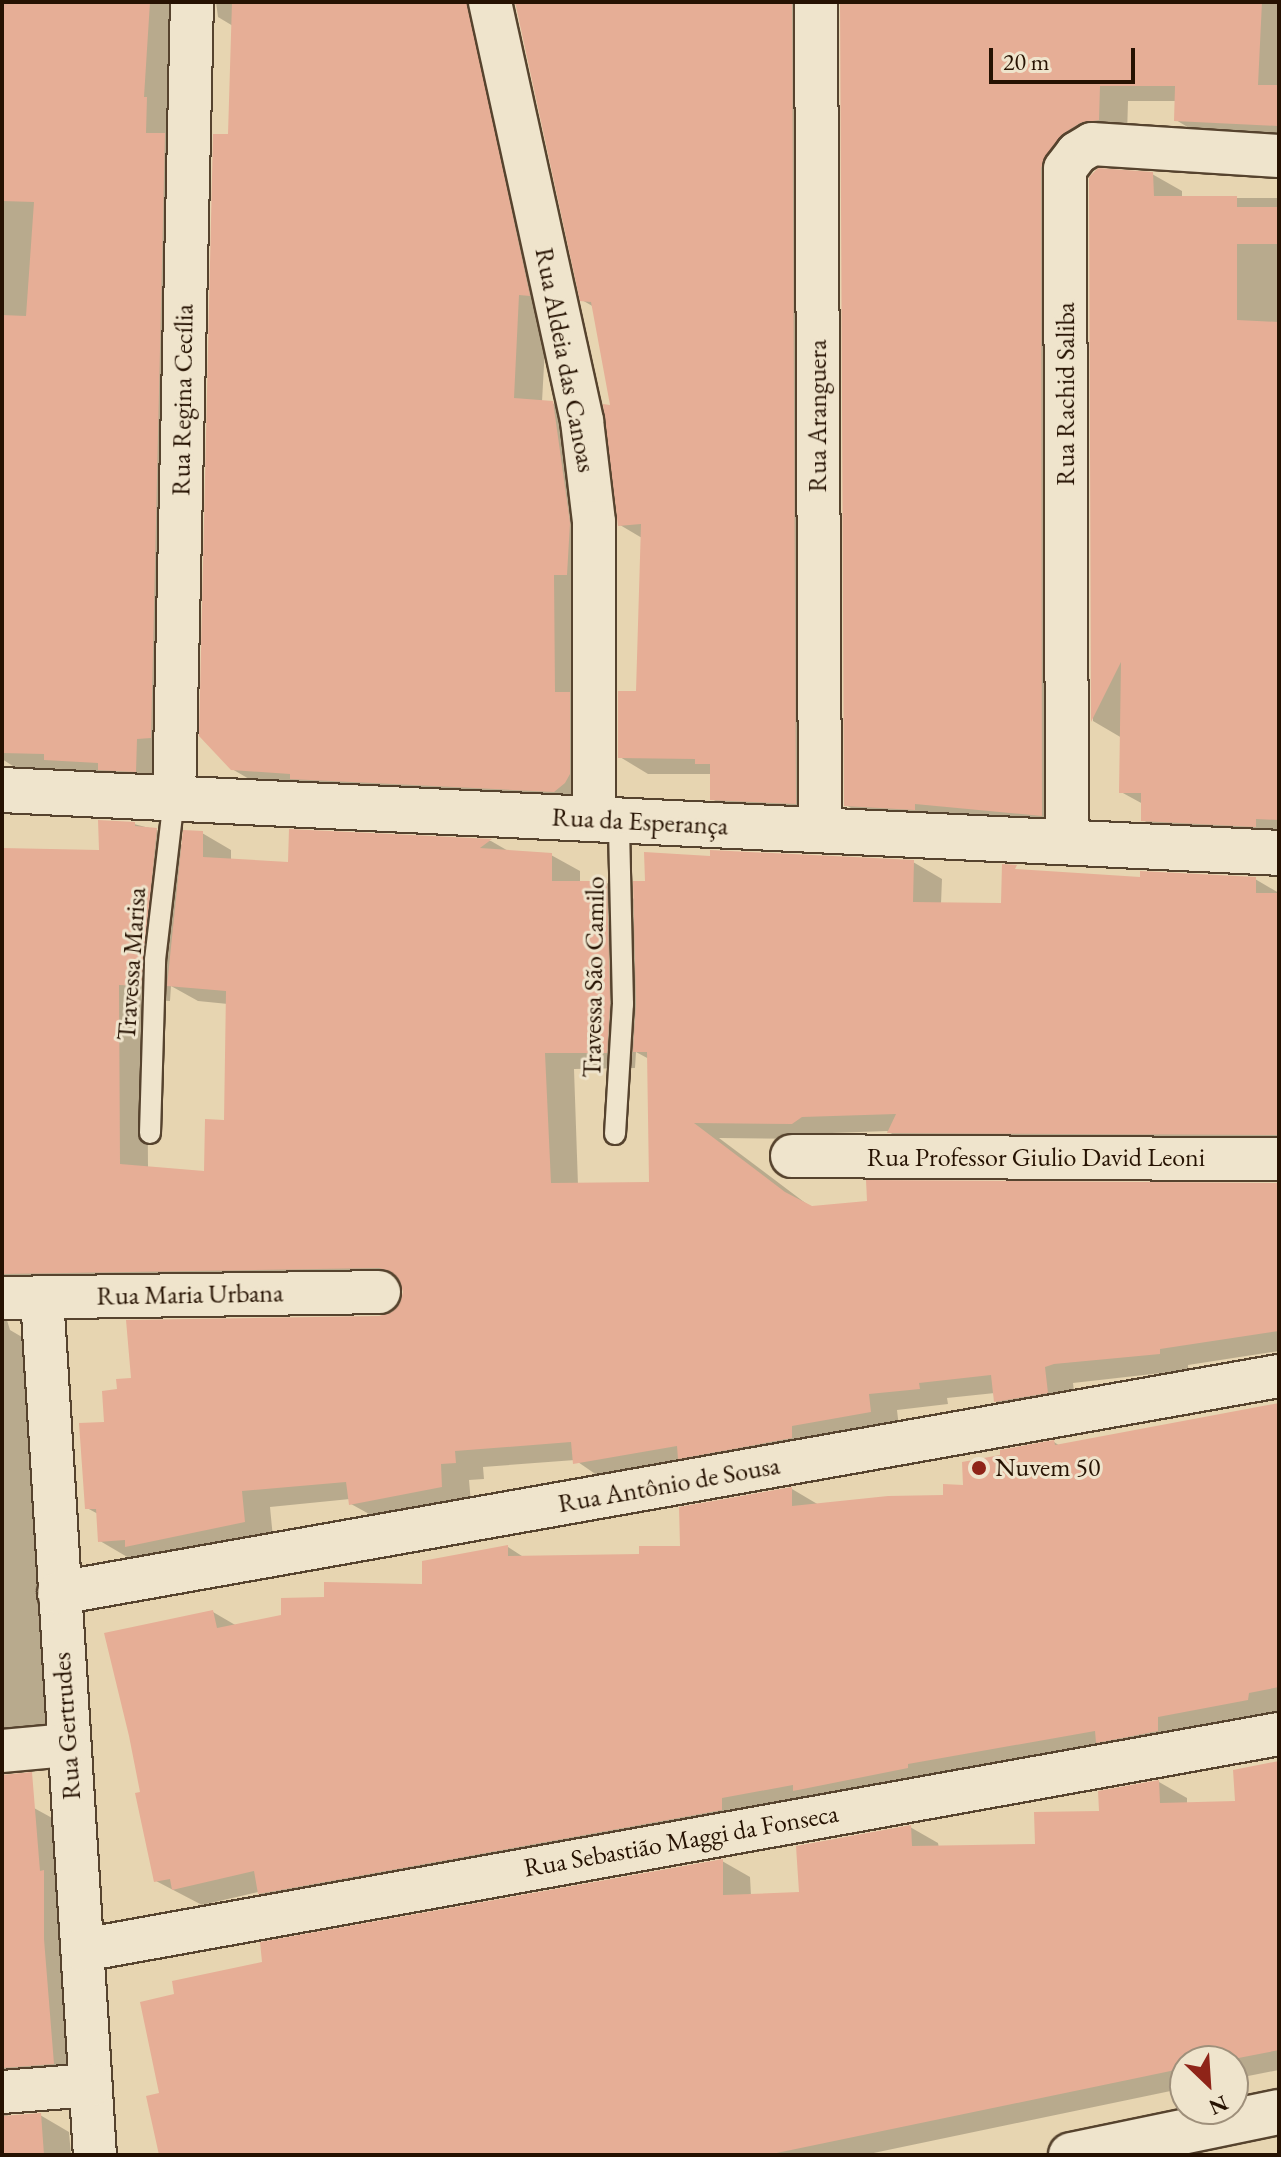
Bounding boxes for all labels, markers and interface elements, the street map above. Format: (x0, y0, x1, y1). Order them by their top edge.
scale bar (993, 32, 1139, 82)
text: 20 m (1003, 46, 1050, 77)
street label: Rua Aldeia das Canoas (528, 245, 602, 475)
street label: Rua Rachid Saliba (1050, 302, 1082, 486)
street label: Rua Regina Cecília (166, 304, 200, 496)
street label: Rua Aranguera (802, 340, 834, 492)
street label: Rua da Esperança (551, 802, 729, 842)
street label: Travessa São Camilo (577, 876, 611, 1078)
street label: Travessa Marisa (111, 886, 153, 1042)
street label: Rua Professor Giulio David Leoni (867, 1142, 1205, 1174)
street label: Rua Maria Urbana (96, 1278, 284, 1312)
street label: Rua Antônio de Sousa (556, 1450, 782, 1520)
place label: Nuvem 50 (995, 1452, 1101, 1484)
marker: Nuvem 50 (970, 1459, 988, 1477)
street label: Rua Gertrudes (46, 1651, 88, 1801)
street label: Rua Sebastião Maggi da Fonseca (521, 1798, 841, 1884)
north arrow (1169, 2045, 1249, 2125)
text: N (1204, 2088, 1233, 2122)

